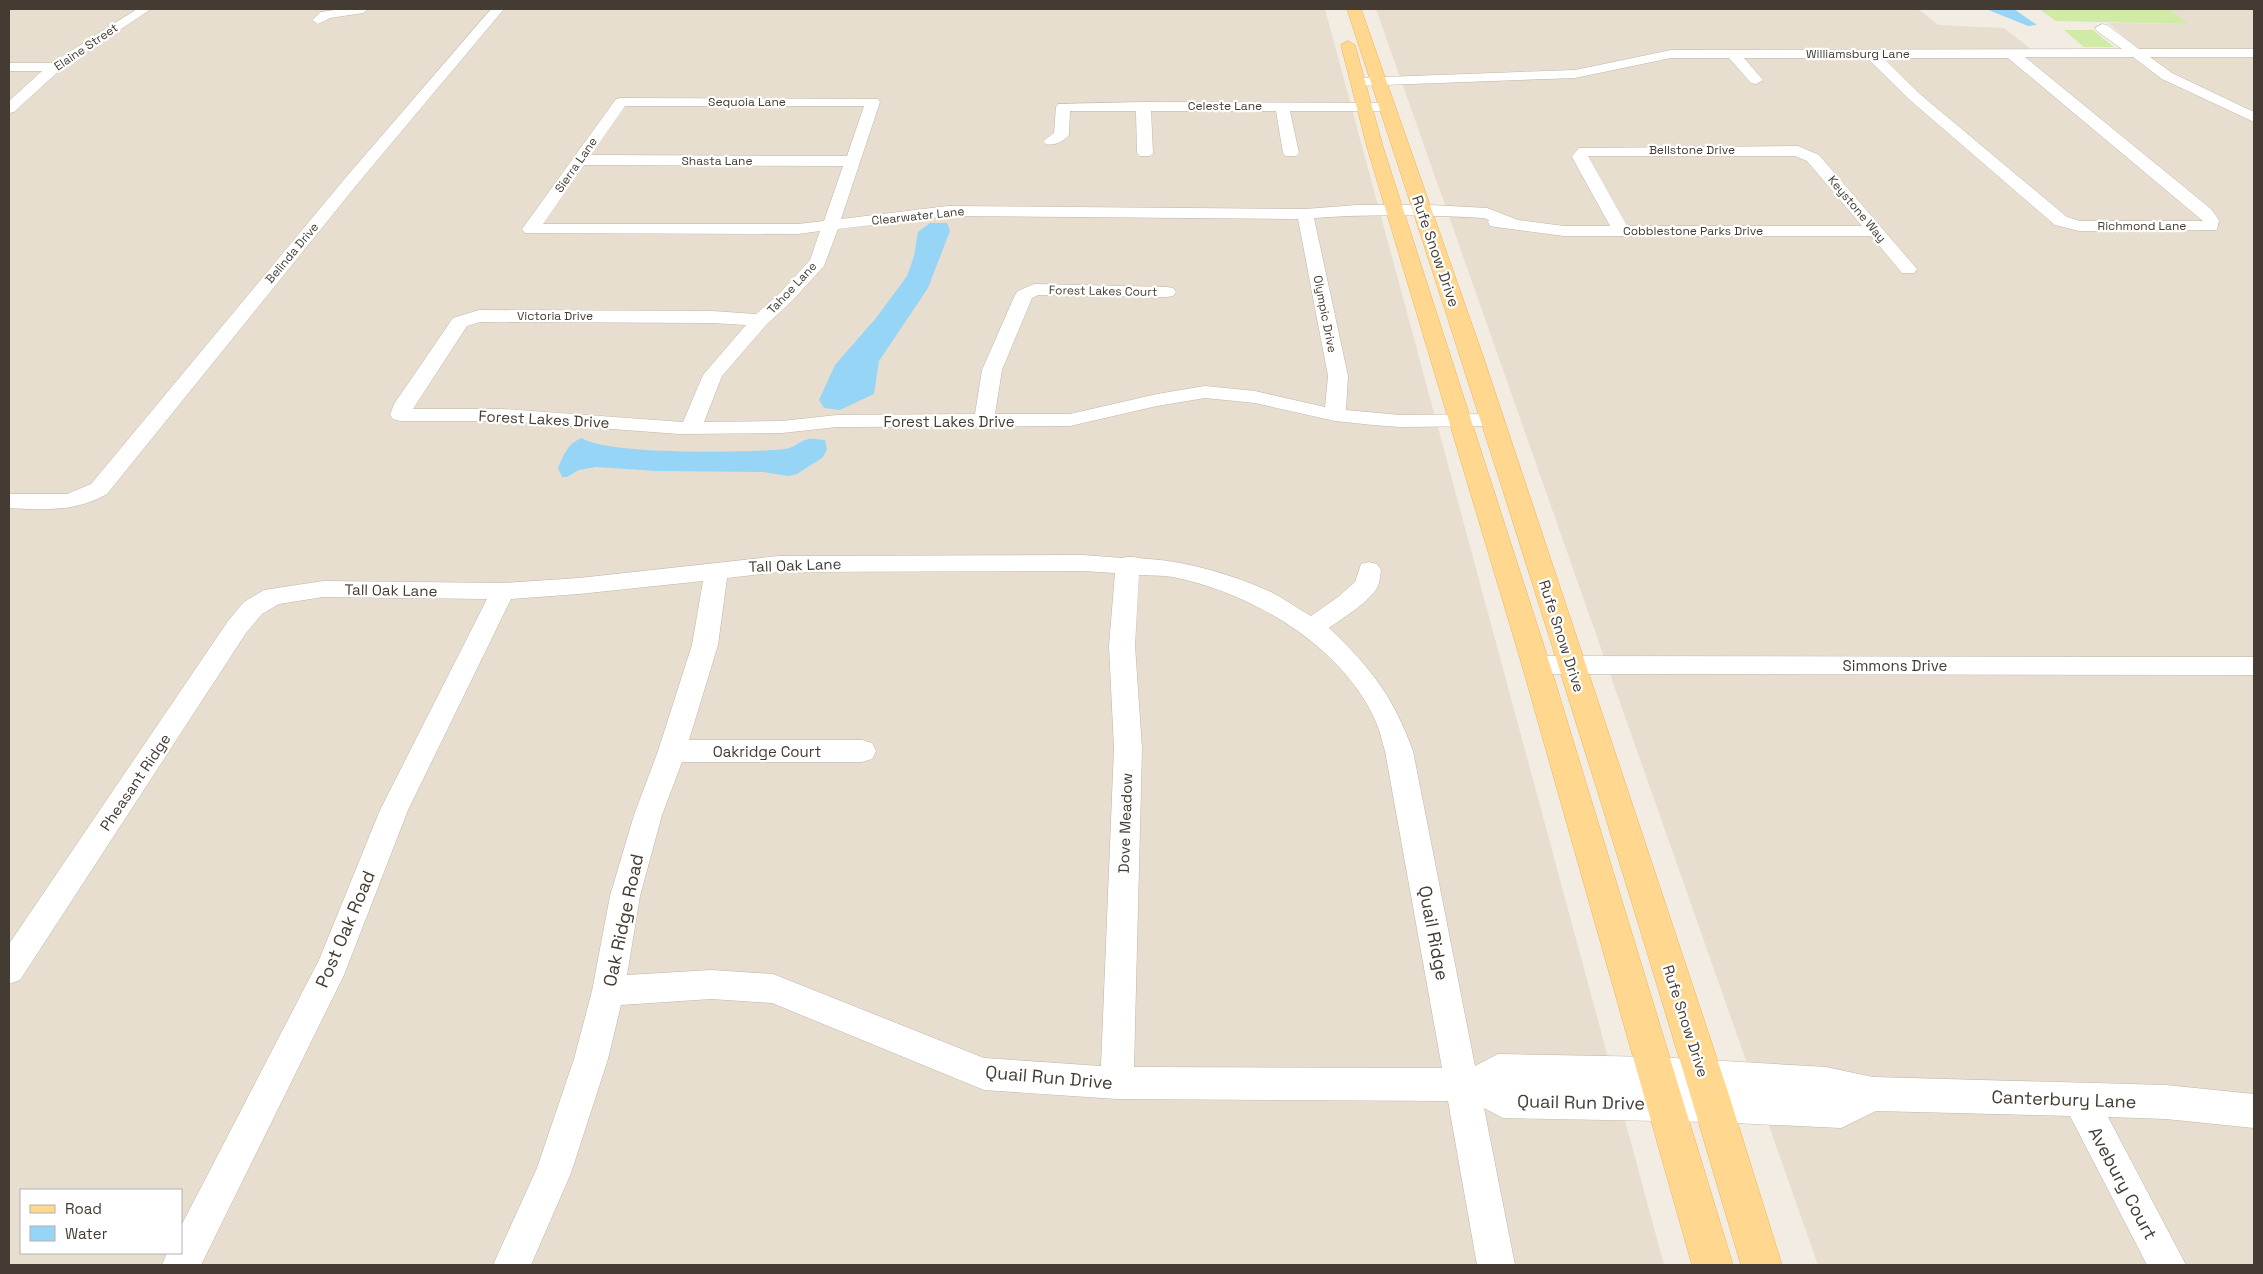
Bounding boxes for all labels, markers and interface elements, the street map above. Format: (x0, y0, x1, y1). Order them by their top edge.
street label: Elaine Street (51, 20, 121, 74)
street label: Williamsburg Lane (1806, 46, 1910, 62)
street label: Sequoia Lane (708, 94, 786, 110)
street label: Celeste Lane (1188, 98, 1262, 114)
street label: Sierra Lane (551, 134, 601, 196)
street label: Bellstone Drive (1649, 142, 1735, 158)
street label: Shasta Lane (681, 153, 753, 169)
street label: Keystone Way (1824, 172, 1890, 246)
street label: Rufe Snow Drive (1408, 193, 1464, 309)
street label: Clearwater Lane (871, 203, 965, 229)
street label: Richmond Lane (2098, 218, 2186, 234)
street label: Belinda Drive (262, 219, 322, 287)
street label: Cobblestone Parks Drive (1623, 223, 1763, 239)
street label: Tahoe Lane (764, 258, 820, 318)
street label: Olympic Drive (1310, 274, 1340, 354)
street label: Forest Lakes Court (1049, 282, 1157, 300)
street label: Victoria Drive (517, 308, 593, 324)
street label: Forest Lakes Drive (478, 406, 610, 432)
street label: Forest Lakes Drive (883, 412, 1015, 431)
street label: Tall Oak Lane (748, 554, 842, 576)
street label: Rufe Snow Drive (1535, 577, 1589, 695)
street label: Tall Oak Lane (344, 580, 438, 600)
street label: Simmons Drive (1843, 656, 1948, 675)
street label: Pheasant Ridge (95, 730, 175, 834)
street label: Oakridge Court (713, 742, 821, 761)
street label: Dove Meadow (1114, 772, 1136, 874)
street label: Oak Ridge Road (598, 852, 648, 988)
street label: Post Oak Road (310, 867, 380, 991)
street label: Quail Ridge (1414, 883, 1454, 983)
street label: Rufe Snow Drive (1659, 962, 1713, 1080)
street label: Quail Run Drive (984, 1060, 1114, 1094)
street label: Canterbury Lane (1991, 1085, 2137, 1113)
street label: Quail Run Drive (1517, 1089, 1645, 1115)
street label: Avebury Court (2084, 1122, 2162, 1244)
legend (20, 1189, 182, 1254)
text: Road (65, 1199, 102, 1218)
text: Water (65, 1224, 108, 1243)

